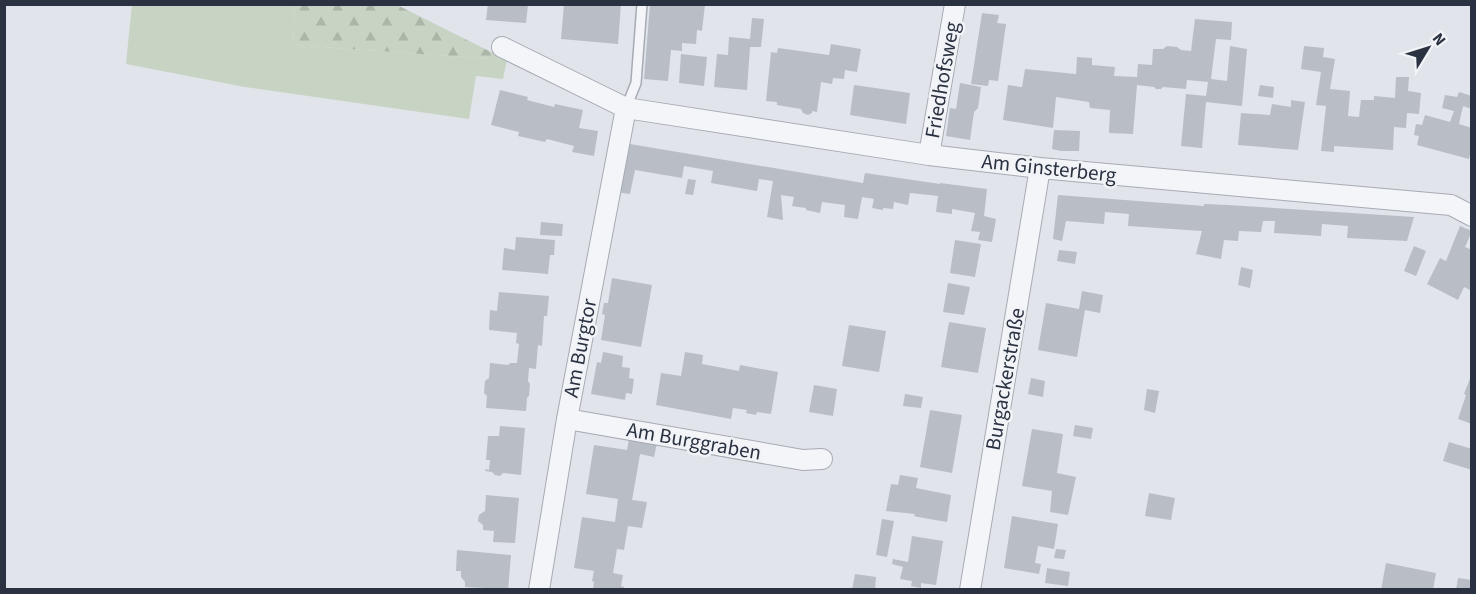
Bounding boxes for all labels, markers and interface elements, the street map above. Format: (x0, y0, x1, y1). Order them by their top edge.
north arrow (1398, 18, 1458, 78)
street label: Friedhofsweg (917, 19, 967, 141)
text: N (1427, 28, 1451, 50)
street label: Am Ginsterberg (980, 146, 1118, 190)
street label: Am Burgtor (556, 295, 604, 400)
street label: Burgackerstraße (978, 305, 1032, 453)
street label: Am Burggraben (624, 414, 764, 468)

